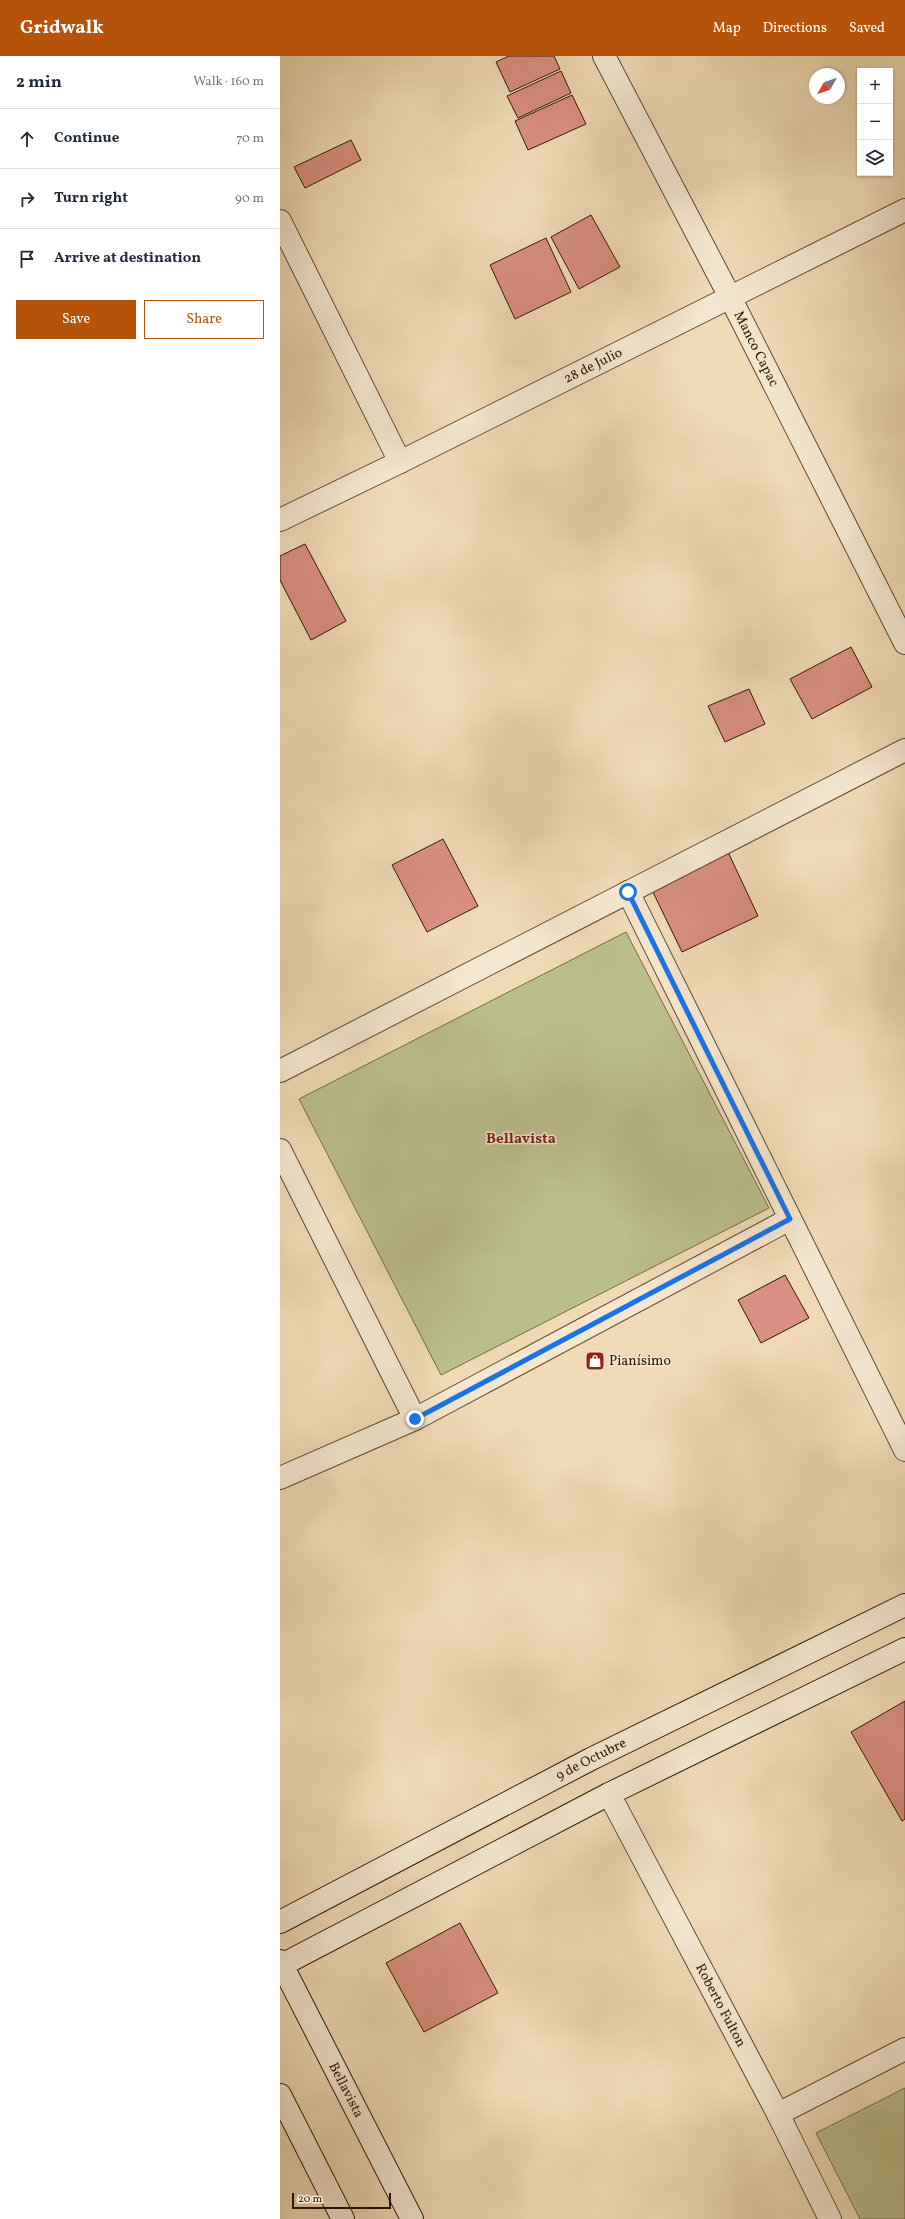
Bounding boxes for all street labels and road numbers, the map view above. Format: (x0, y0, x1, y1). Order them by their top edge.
street label: Manco Capac (729, 308, 783, 390)
street label: 28 de Julio (561, 343, 626, 388)
street label: 9 de Octubre (552, 1733, 630, 1785)
street label: Roberto Fulton (691, 1960, 750, 2050)
street label: Bellavista (324, 2059, 368, 2121)

